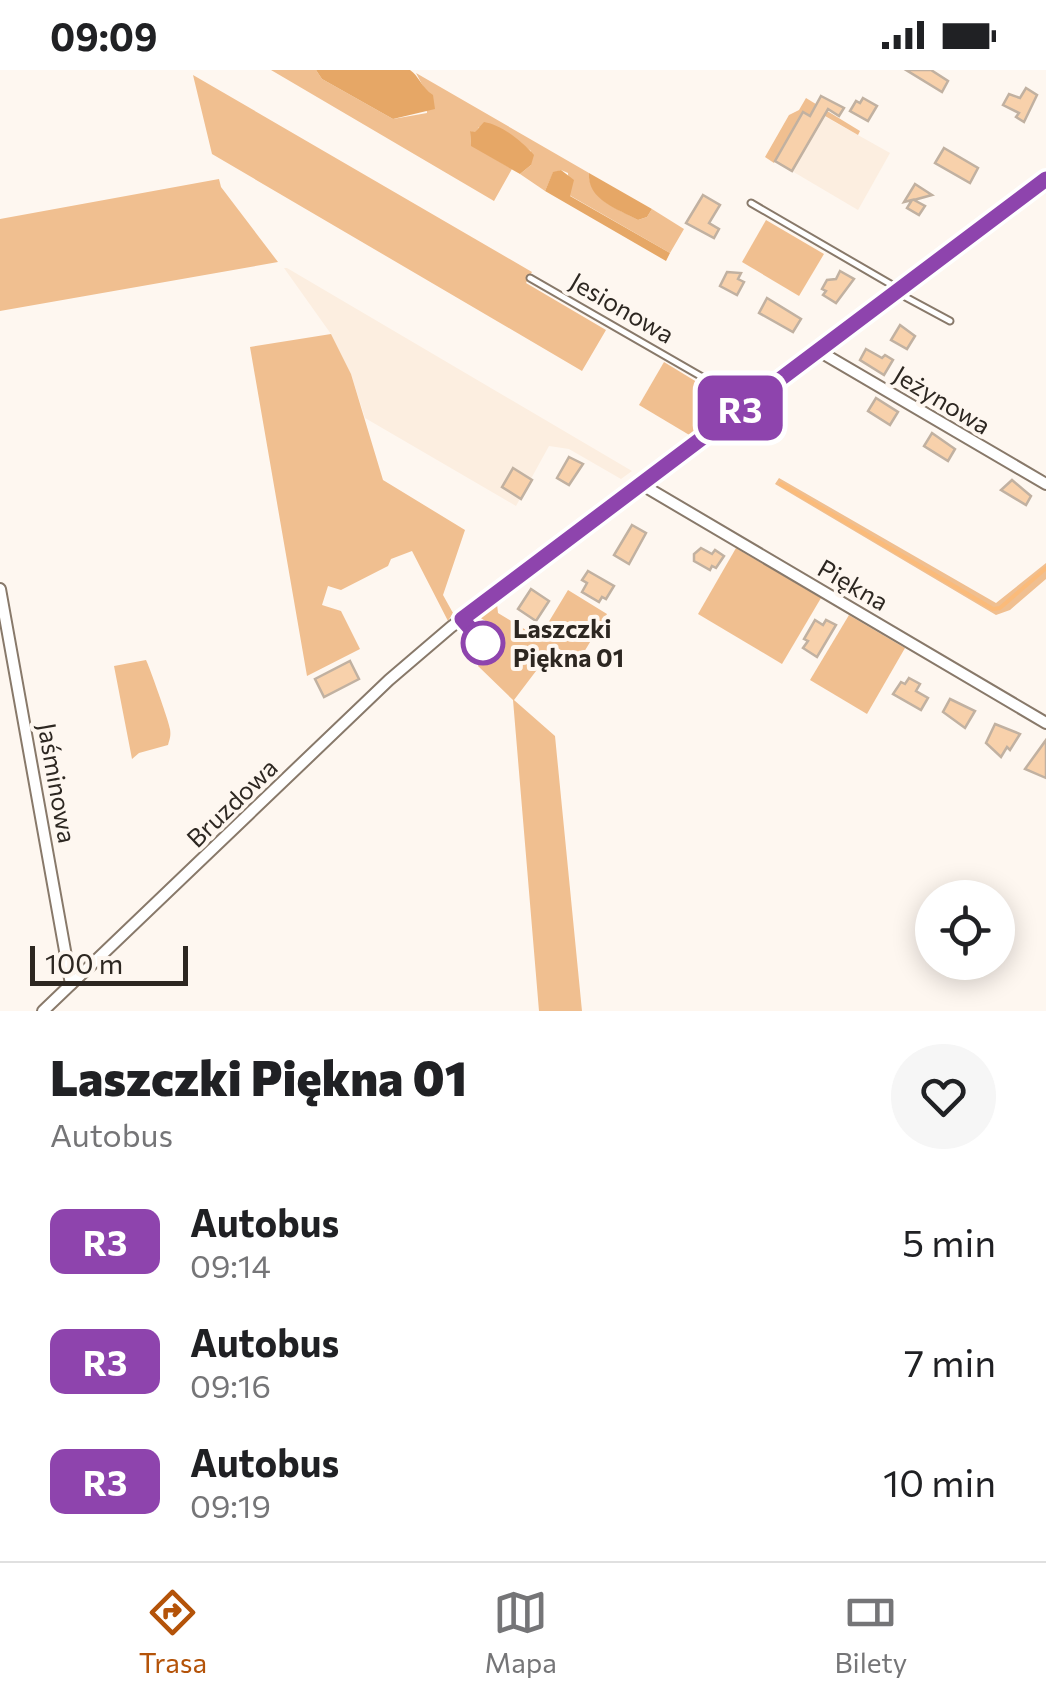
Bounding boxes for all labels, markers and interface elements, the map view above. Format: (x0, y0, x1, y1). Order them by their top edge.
text: 09:09 (50, 12, 157, 59)
street label: Jesionowa (565, 265, 680, 349)
street label: Jeżynowa (889, 359, 996, 440)
line badge: R3 (695, 376, 785, 440)
text: R3 (718, 387, 762, 430)
street label: Piękna (813, 552, 894, 616)
place label: Laszczki Piękna 01 (513, 613, 624, 672)
marker: Laszczki Piękna 01 (462, 622, 504, 664)
street label: Jaśminowa (33, 720, 83, 845)
street label: Bruzdowa (180, 752, 283, 853)
map controls (915, 880, 1015, 980)
button: locate (915, 880, 1015, 980)
scale bar (30, 941, 188, 986)
text: 100 m (45, 946, 123, 980)
button: heart (891, 1044, 996, 1149)
text: Laszczki Piękna 01 (50, 1047, 467, 1106)
text: Autobus (50, 1114, 173, 1154)
text: Autobus (190, 1198, 339, 1245)
text: 5 min (902, 1218, 996, 1265)
text: R3 (83, 1220, 127, 1263)
text: 09:14 (190, 1245, 271, 1285)
text: Autobus (190, 1318, 339, 1365)
text: 7 min (904, 1338, 996, 1385)
text: R3 (83, 1340, 127, 1383)
text: 09:16 (190, 1365, 271, 1405)
text: Autobus (190, 1438, 339, 1485)
text: 10 min (883, 1458, 996, 1505)
text: R3 (83, 1460, 127, 1503)
text: 09:19 (190, 1485, 271, 1525)
tab: Trasa (139, 1585, 207, 1679)
tab: Mapa (485, 1585, 557, 1679)
tab: Bilety (834, 1585, 907, 1679)

